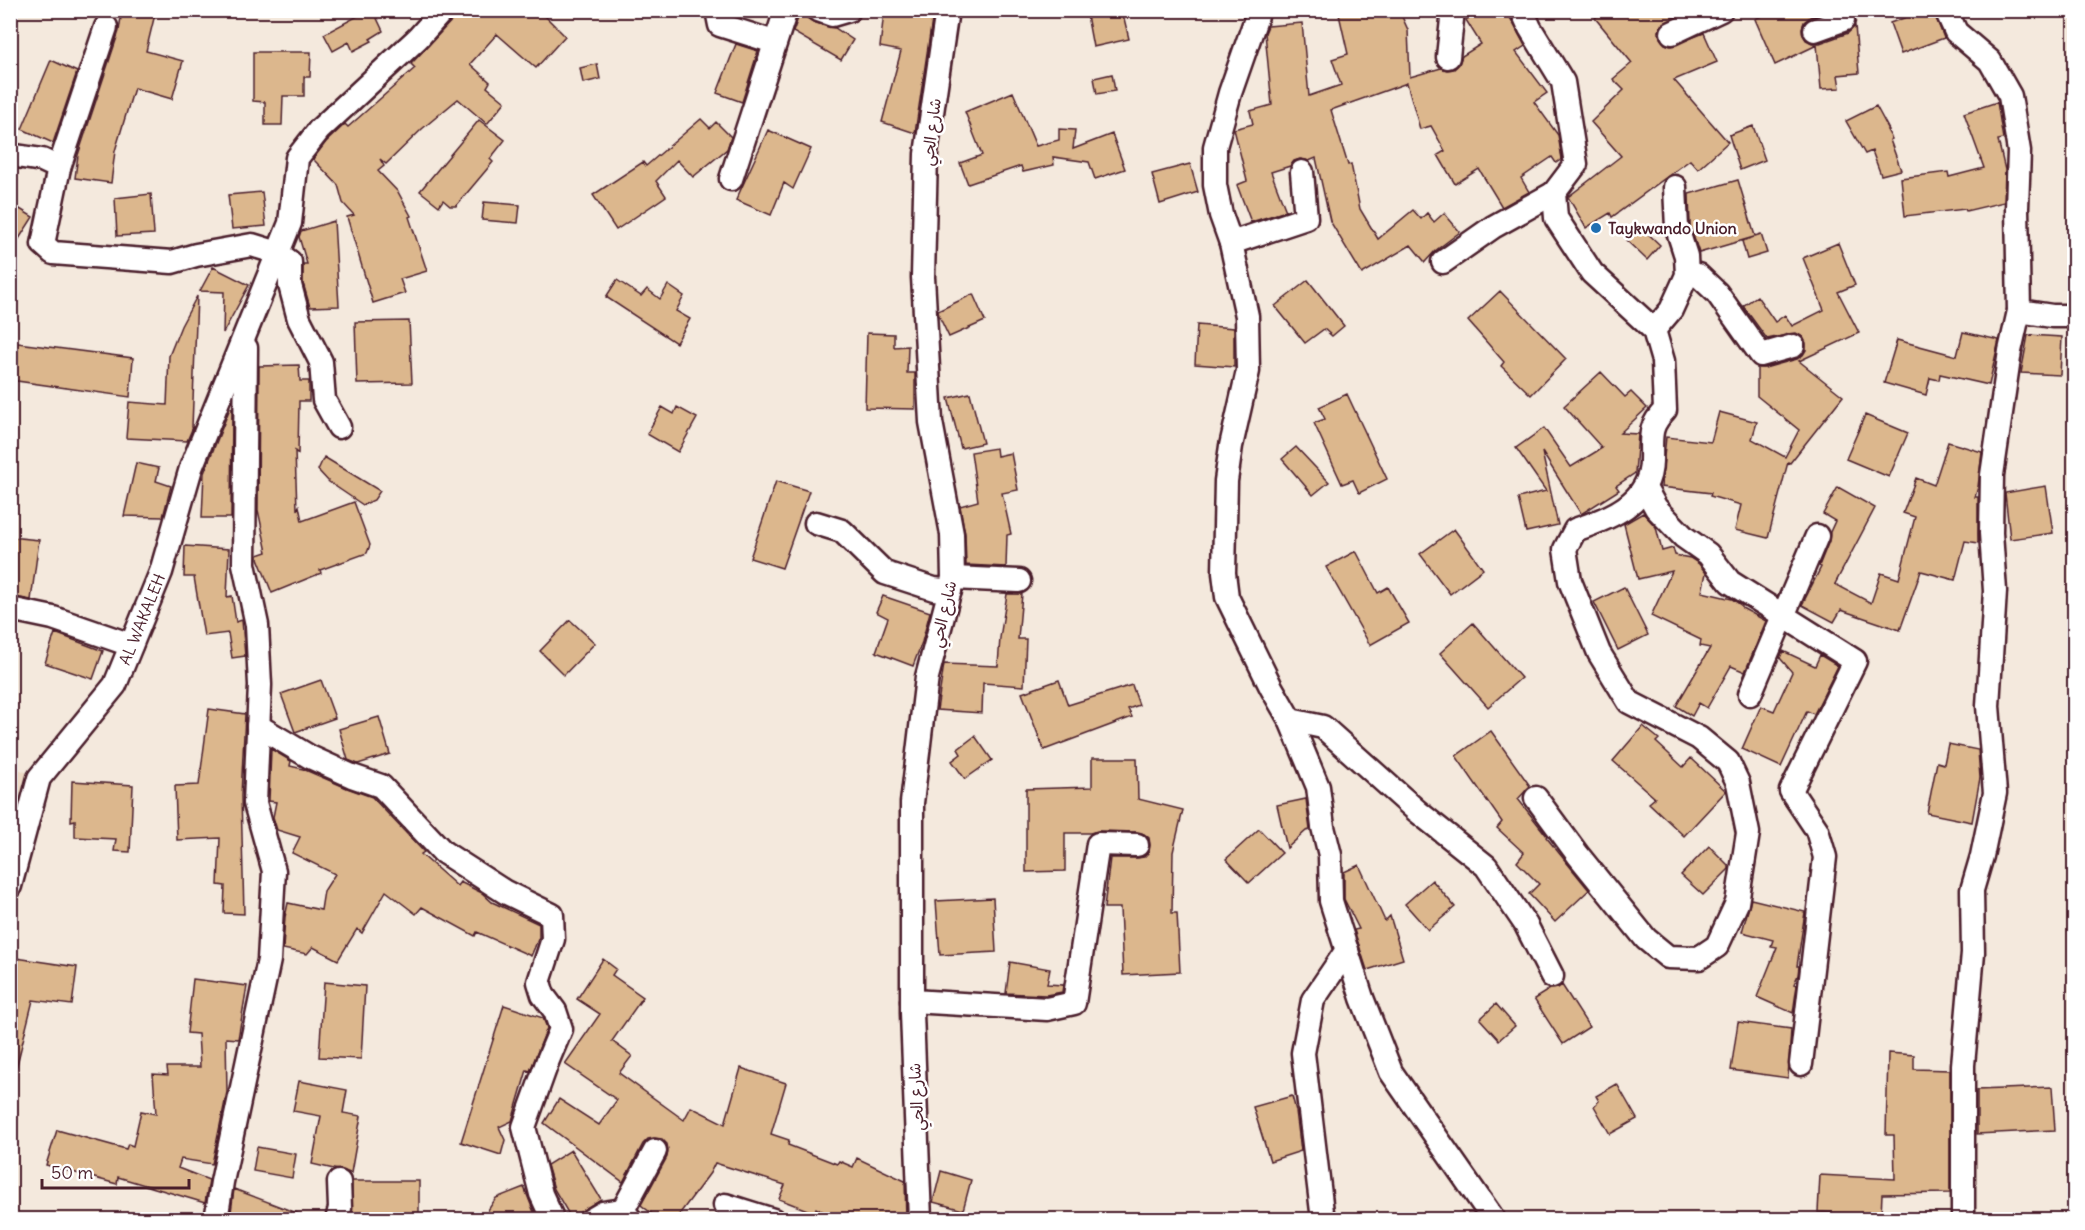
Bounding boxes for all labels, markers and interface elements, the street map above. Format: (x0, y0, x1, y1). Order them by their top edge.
street label: شارع الحي (917, 97, 950, 168)
place label: Taykwando Union (1608, 218, 1737, 239)
marker: Taykwando Union (1589, 221, 1603, 235)
street label: AL WAKALEH (114, 570, 169, 668)
street label: شارع الحي (926, 578, 965, 651)
street label: شارع الحي (904, 1062, 933, 1132)
scale bar (42, 1152, 189, 1190)
text: 50 m (51, 1161, 93, 1184)

